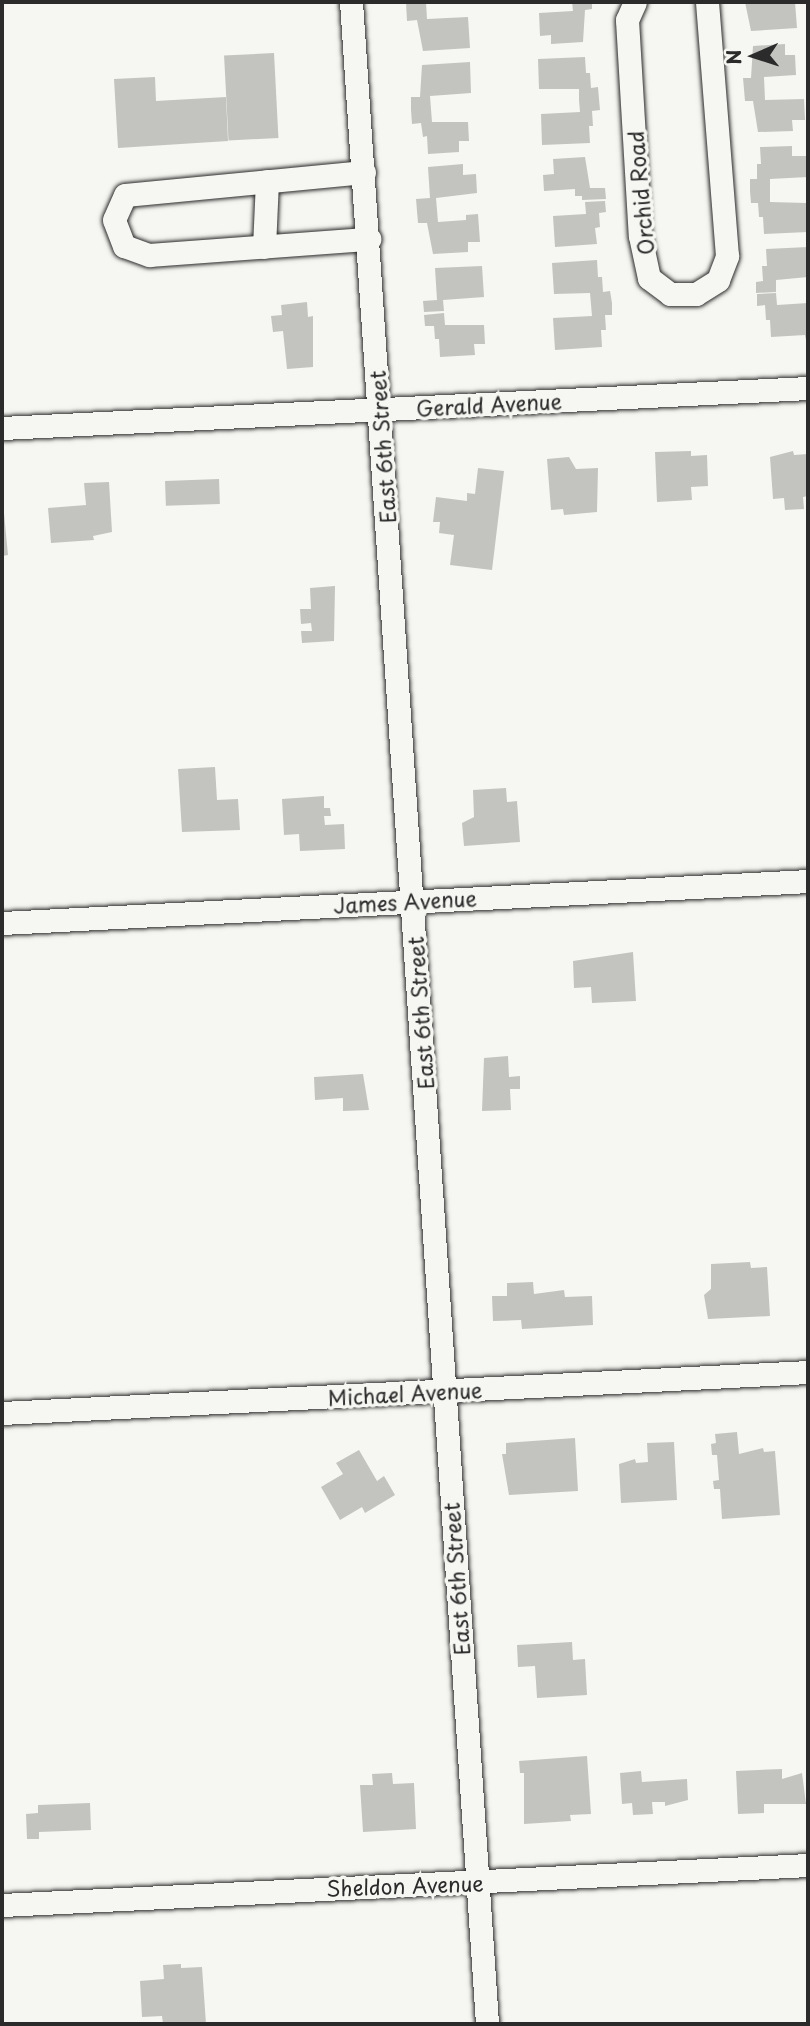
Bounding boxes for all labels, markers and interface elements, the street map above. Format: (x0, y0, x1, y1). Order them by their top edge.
north arrow (719, 21, 789, 91)
text: N (719, 49, 747, 65)
street label: Orchid Road (622, 130, 658, 256)
street label: East 6th Street (364, 368, 400, 526)
street label: Gerald Avenue (415, 388, 563, 420)
street label: James Avenue (333, 885, 477, 917)
street label: East 6th Street (402, 934, 438, 1092)
street label: Michael Avenue (327, 1376, 483, 1410)
street label: East 6th Street (438, 1500, 474, 1658)
street label: Sheldon Avenue (326, 1870, 484, 1900)

